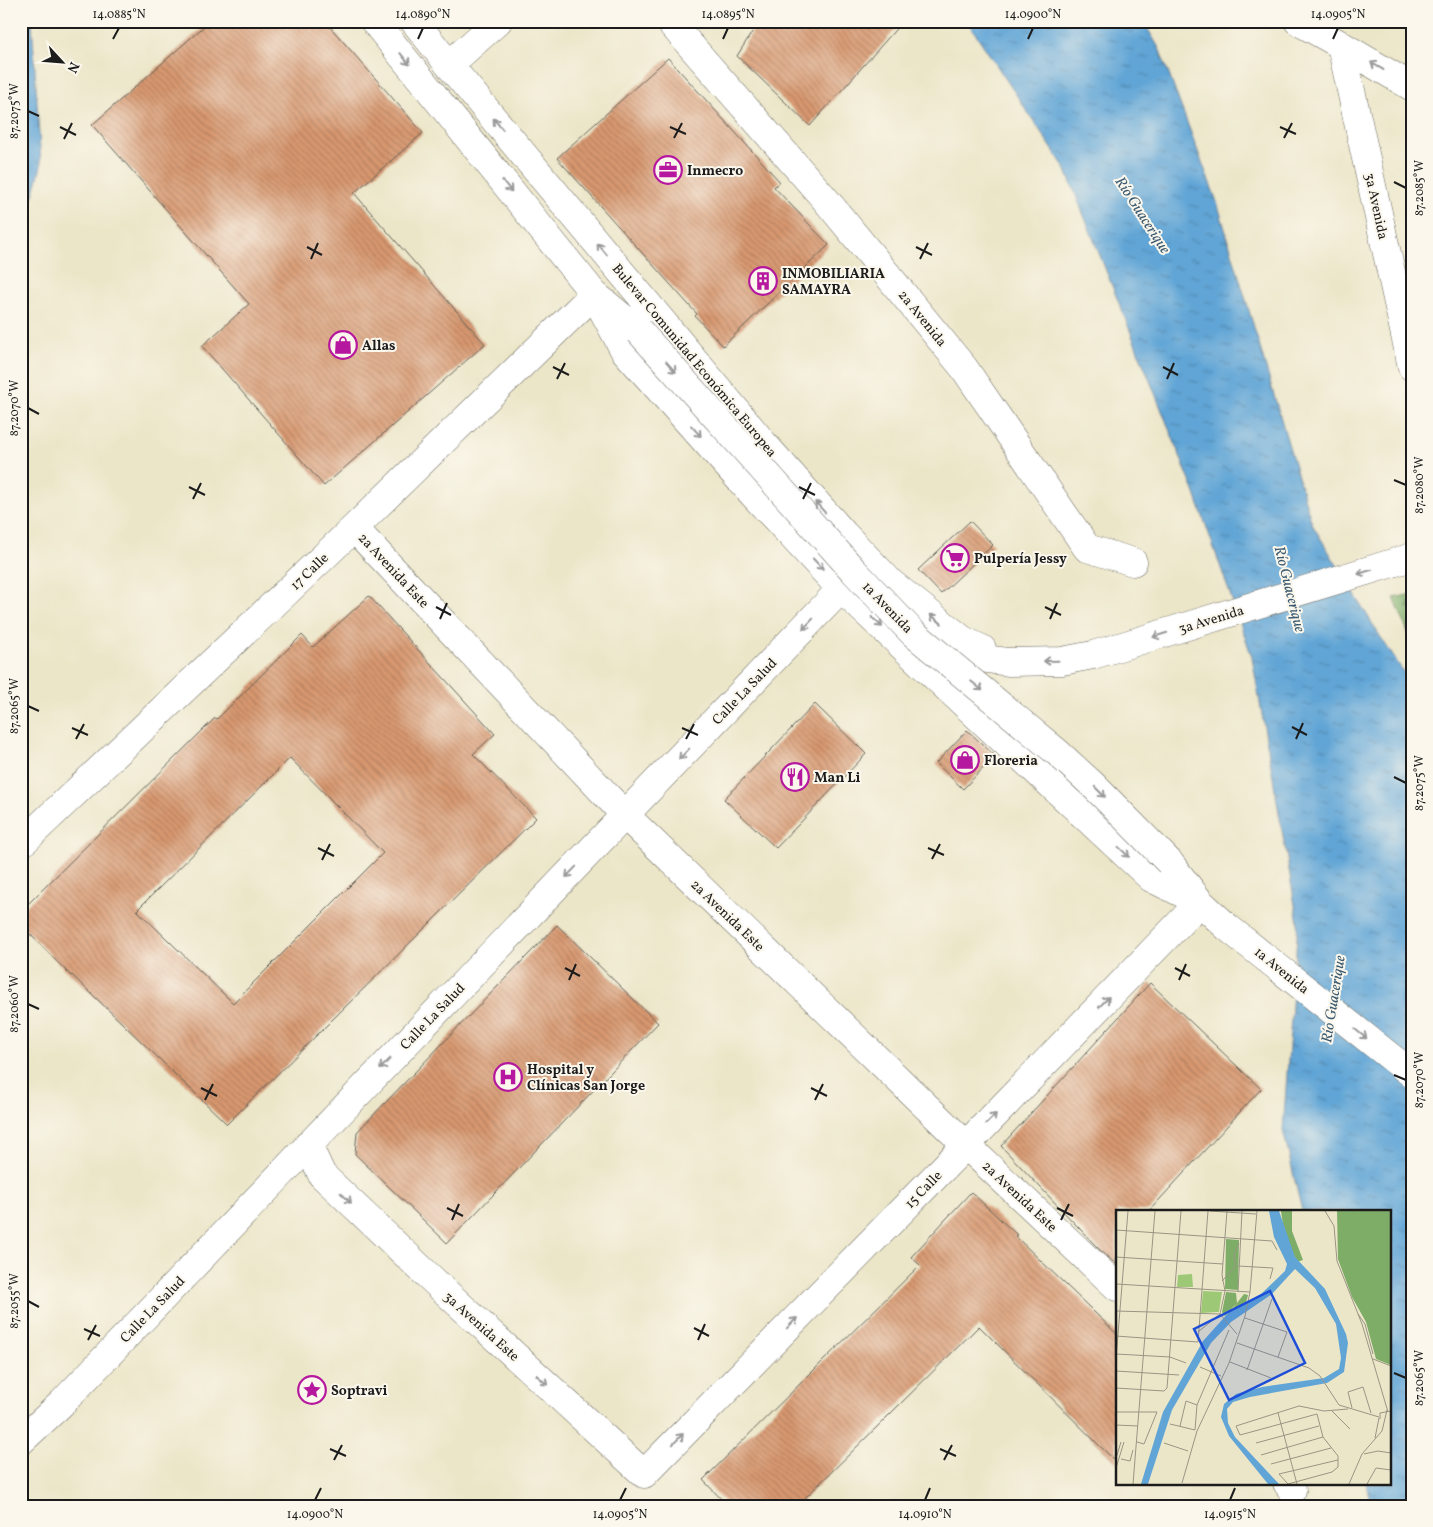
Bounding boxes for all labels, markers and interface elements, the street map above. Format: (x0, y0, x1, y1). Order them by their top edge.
text: 14.0885°N (92, 7, 146, 23)
text: 14.0890°N (396, 7, 450, 23)
text: 14.0895°N (701, 7, 755, 23)
text: 14.0900°N (1005, 7, 1061, 23)
text: 14.0905°N (1311, 7, 1365, 23)
north arrow (38, 38, 88, 88)
one-way arrow (399, 52, 410, 65)
text: N (62, 58, 83, 76)
one-way arrow (1370, 60, 1384, 70)
text: 87.2075°W (7, 83, 23, 139)
one-way arrow (493, 118, 504, 131)
office icon: Inmecro (653, 155, 683, 185)
text: 87.2085°W (1412, 160, 1428, 216)
place label: Inmecro (687, 162, 743, 181)
street label: 3a Avenida (1359, 171, 1392, 241)
water label: Río Guacerique (1109, 173, 1175, 259)
one-way arrow (501, 179, 512, 192)
one-way arrow (597, 243, 608, 256)
street label: Bulevar Comunidad Económica Europea (607, 260, 781, 462)
place label: INMOBILIARIA SAMAYRA (782, 265, 885, 300)
building icon: INMOBILIARIA SAMAYRA (748, 266, 778, 296)
street label: 2a Avenida (893, 287, 951, 351)
shop icon: Allas (328, 330, 358, 360)
place label: Allas (362, 337, 396, 356)
one-way arrow (665, 361, 677, 374)
text: 87.2070°W (7, 380, 23, 436)
one-way arrow (691, 424, 702, 437)
text: 87.2080°W (1412, 456, 1428, 514)
one-way arrow (814, 500, 826, 513)
street label: 2a Avenida Este (353, 529, 433, 613)
supermarket icon: Pulpería Jessy (940, 543, 970, 573)
water label: Río Guacerique (1268, 544, 1310, 635)
street label: 17 Calle (287, 549, 333, 595)
place label: Pulpería Jessy (974, 550, 1067, 569)
one-way arrow (812, 557, 824, 570)
one-way arrow (1358, 567, 1374, 577)
street label: 1a Avenida (857, 578, 917, 638)
street label: 3a Avenida (1176, 602, 1246, 639)
one-way arrow (930, 614, 943, 625)
one-way arrow (870, 616, 883, 628)
one-way arrow (802, 618, 814, 630)
one-way arrow (1152, 630, 1168, 640)
street label: Calle La Salud (708, 654, 782, 730)
one-way arrow (1043, 656, 1060, 666)
text: 87.2065°W (7, 678, 23, 734)
one-way arrow (971, 680, 984, 692)
shop icon: Floreria (950, 745, 980, 775)
one-way arrow (678, 748, 690, 761)
place label: Floreria (984, 752, 1038, 771)
text: 87.2075°W (1412, 755, 1428, 811)
restaurant icon: Man Li (780, 762, 810, 792)
place label: Man Li (814, 769, 861, 788)
one-way arrow (1094, 786, 1107, 798)
one-way arrow (1117, 846, 1130, 858)
one-way arrow (565, 866, 577, 878)
street label: 2a Avenida Este (686, 876, 768, 957)
street label: 1a Avenida (1250, 943, 1313, 999)
water label: Río Guacerique (1317, 954, 1352, 1044)
text: 87.2060°W (7, 975, 23, 1033)
street label: Calle La Salud (396, 979, 470, 1055)
one-way arrow (1098, 996, 1110, 1008)
one-way arrow (1354, 1028, 1367, 1039)
text: 87.2070°W (1412, 1052, 1428, 1108)
one-way arrow (380, 1058, 392, 1070)
place label: Hospital y Clínicas San Jorge (527, 1061, 645, 1096)
hospital icon: Hospital y Clínicas San Jorge (493, 1062, 523, 1092)
one-way arrow (985, 1113, 997, 1125)
street label: 2a Avenida Este (977, 1157, 1061, 1237)
street label: 15 Calle (901, 1167, 947, 1213)
one-way arrow (340, 1192, 352, 1204)
inset map (1116, 1210, 1390, 1484)
street label: Calle La Salud (116, 1272, 190, 1348)
text: 87.2055°W (7, 1273, 23, 1329)
street label: 3a Avenida Este (439, 1288, 523, 1367)
one-way arrow (786, 1317, 798, 1329)
text: 87.2065°W (1412, 1350, 1428, 1406)
one-way arrow (535, 1374, 548, 1386)
place icon: Soptravi (297, 1375, 327, 1405)
place label: Soptravi (331, 1382, 387, 1401)
one-way arrow (672, 1433, 684, 1445)
text: 14.0900°N (287, 1507, 343, 1523)
text: 14.0905°N (593, 1507, 647, 1523)
text: 14.0910°N (898, 1507, 952, 1523)
text: 14.0915°N (1204, 1507, 1256, 1523)

